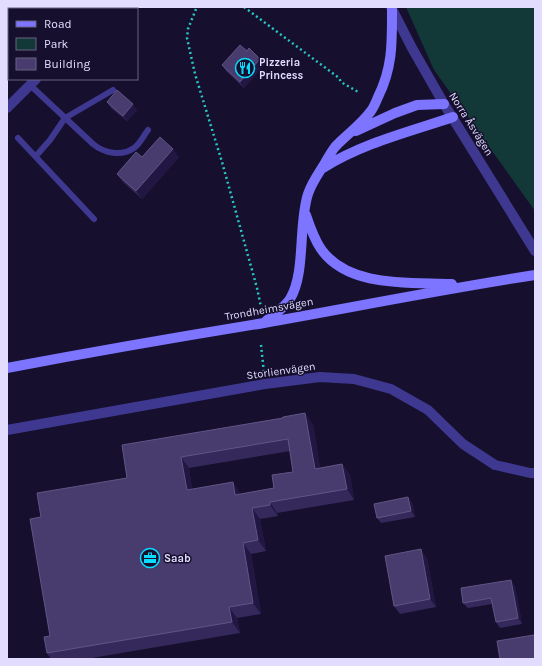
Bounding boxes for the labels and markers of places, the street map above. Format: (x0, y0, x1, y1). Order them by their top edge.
place label: Pizzeria Princess (259, 56, 304, 82)
restaurant icon: Pizzeria Princess (234, 57, 256, 79)
office icon: Saab (139, 547, 161, 569)
place label: Saab (164, 552, 191, 565)

